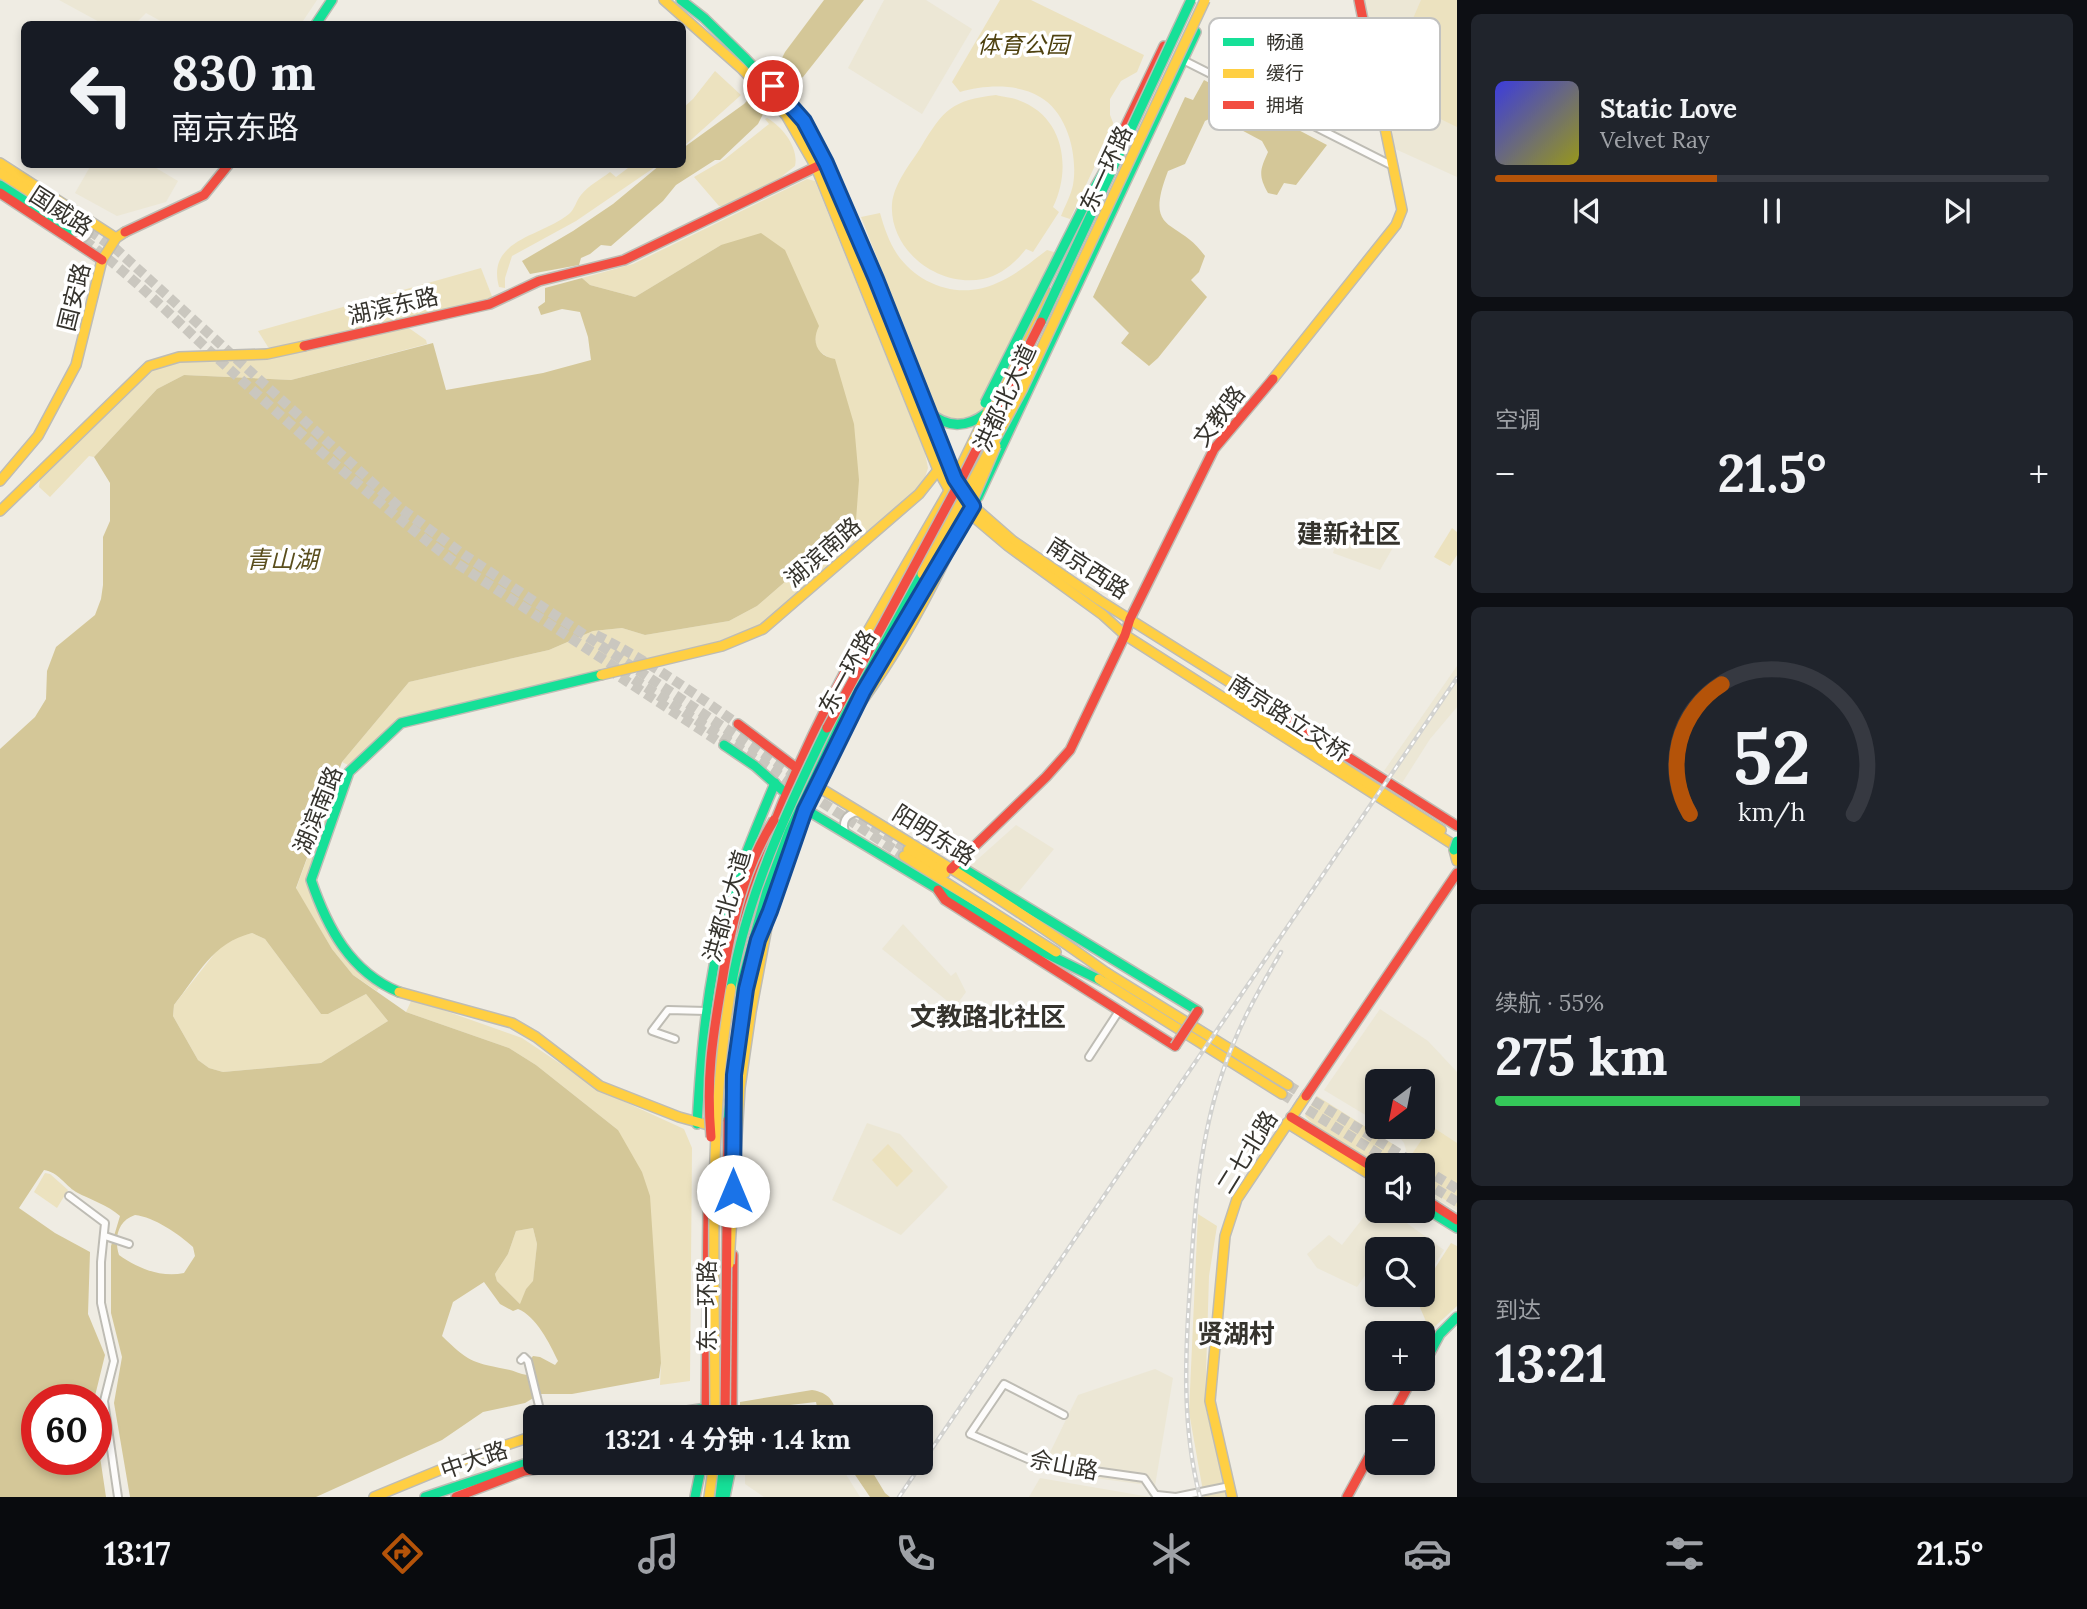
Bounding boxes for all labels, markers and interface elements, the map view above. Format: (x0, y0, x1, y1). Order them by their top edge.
legend (1209, 18, 1440, 130)
park label: 体育公园 (977, 30, 1072, 59)
text: 畅通 (1266, 30, 1304, 54)
text: 830 m (171, 41, 316, 103)
icon: left (56, 49, 147, 140)
pin (743, 56, 803, 116)
text: 缓行 (1266, 61, 1304, 85)
icon: arrive (754, 67, 792, 105)
text: Static Love (1600, 92, 1737, 125)
text: 拥堵 (1266, 93, 1304, 117)
text: 南京东路 (171, 107, 299, 148)
street label: 东一环路 (1073, 121, 1138, 217)
text: Velvet Ray (1600, 125, 1710, 154)
street label: 国威路 (24, 180, 98, 242)
icon: previous (1568, 192, 1606, 230)
icon: pause (1753, 192, 1791, 230)
icon: next (1938, 192, 1976, 230)
street label: 国安路 (51, 260, 96, 334)
street label: 湖滨东路 (345, 281, 441, 330)
street label: 洪都北大道 (967, 340, 1042, 456)
street label: 文教路 (1186, 379, 1251, 452)
text: 空调 (1495, 405, 1541, 434)
text: 21.5° (1718, 440, 1826, 506)
text: − (1495, 450, 1515, 498)
text: + (2029, 450, 2049, 498)
street label: 湖滨南路 (778, 511, 867, 593)
district label: 建新社区 (1297, 517, 1401, 550)
street label: 南京西路 (1042, 530, 1135, 605)
water label: 青山湖 (246, 544, 322, 575)
street label: 东一环路 (812, 624, 882, 719)
street label: 南京路立交桥 (1224, 668, 1355, 767)
text: 52 (1733, 712, 1811, 805)
street label: 湖滨南路 (287, 762, 348, 858)
text: km/h (1738, 796, 1806, 828)
street label: 阳明东路 (888, 798, 981, 871)
street label: 洪都北大道 (697, 847, 756, 965)
text: 续航 · 55% (1495, 988, 1604, 1017)
district label: 文教路北社区 (910, 1000, 1066, 1033)
text: 275 km (1495, 1023, 1668, 1089)
north arrow (1365, 1069, 1435, 1139)
map controls (1365, 1069, 1435, 1475)
street label: 二七北路 (1210, 1105, 1283, 1198)
button: sound (1365, 1153, 1435, 1223)
position arrow (696, 1154, 770, 1228)
button: search (1365, 1237, 1435, 1307)
street label: 东一环路 (692, 1260, 721, 1352)
text: 到达 (1495, 1295, 1541, 1324)
district label: 贤湖村 (1197, 1317, 1275, 1350)
button: + (1365, 1321, 1435, 1391)
text: 13:21 (1495, 1330, 1607, 1396)
speed limit sign: 60 (21, 1384, 112, 1475)
button: − (1365, 1405, 1435, 1475)
text: 13:21 · 4 分钟 · 1.4 km (605, 1423, 851, 1456)
street label: 中大路 (436, 1435, 511, 1484)
street label: 佘山路 (1027, 1444, 1101, 1485)
icon: directions (378, 1529, 427, 1578)
icon: music (634, 1529, 683, 1578)
icon: phone (891, 1529, 940, 1578)
icon: climate (1147, 1529, 1196, 1578)
icon: car (1403, 1529, 1452, 1578)
icon: filters (1660, 1529, 1709, 1578)
text: 13:17 (104, 1533, 171, 1574)
text: 21.5° (1916, 1533, 1983, 1574)

